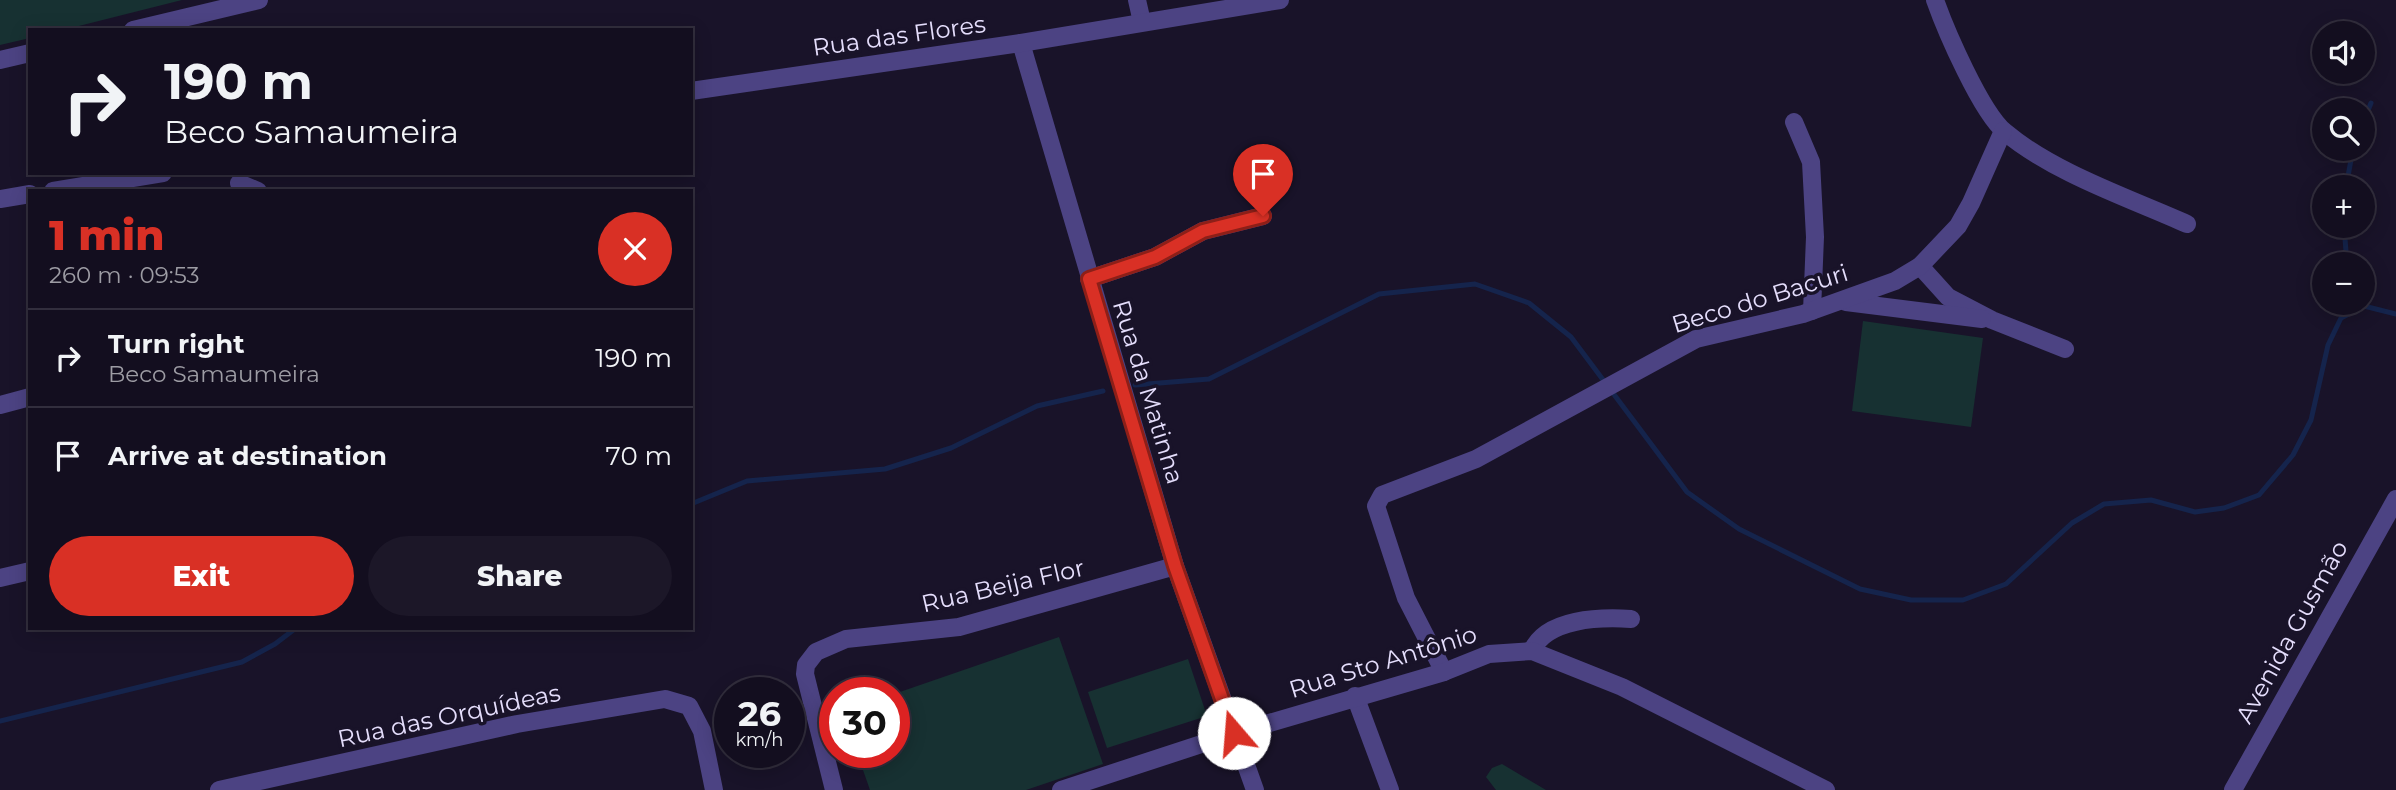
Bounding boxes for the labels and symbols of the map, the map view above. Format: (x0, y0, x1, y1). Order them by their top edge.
street label: Rua das Flores (810, 9, 987, 62)
pin (1233, 144, 1293, 216)
street label: Beco do Bacuri (1668, 258, 1851, 339)
street label: Rua da Matinha (1107, 297, 1190, 487)
street label: Avenida Gusmão (2229, 535, 2354, 728)
street label: Rua Beija Flor (919, 553, 1087, 618)
street label: Rua Sto Antônio (1285, 619, 1480, 704)
speed limit sign: 30 (819, 677, 910, 768)
street label: Rua das Orquídeas (335, 678, 563, 753)
position arrow (1197, 696, 1271, 770)

